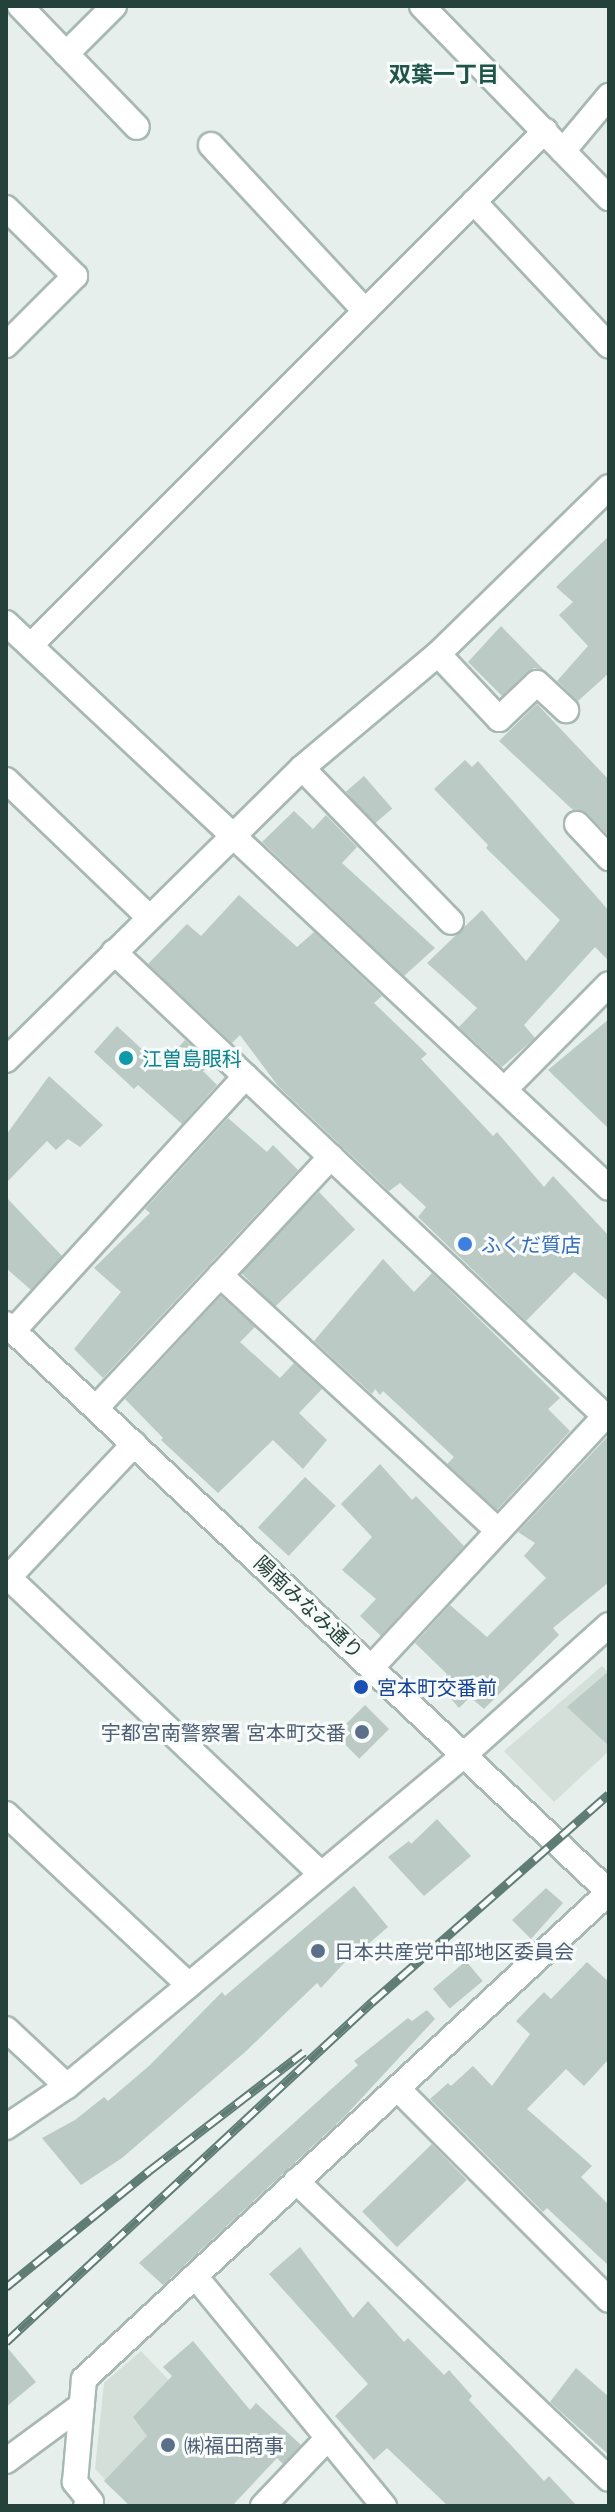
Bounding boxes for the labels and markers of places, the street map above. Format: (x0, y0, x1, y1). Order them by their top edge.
place label: 江曽島眼科 (142, 1046, 242, 1070)
marker: 江曽島眼科 (117, 1049, 135, 1067)
place label: ふくだ質店 (481, 1232, 581, 1256)
marker: ふくだ質店 (456, 1235, 474, 1253)
place label: 宮本町交番前 (377, 1675, 497, 1699)
marker: 宮本町交番前 (352, 1678, 370, 1696)
place label: 宇都宮南警察署 宮本町交番 (101, 1720, 346, 1744)
marker: 宇都宮南警察署 宮本町交番 (353, 1723, 371, 1741)
place label: 日本共産党中部地区委員会 (334, 1939, 574, 1963)
marker: 日本共産党中部地区委員会 (309, 1942, 327, 1960)
place label: ㈱福田商事 (184, 2433, 284, 2457)
marker: ㈱福田商事 (159, 2436, 177, 2454)

